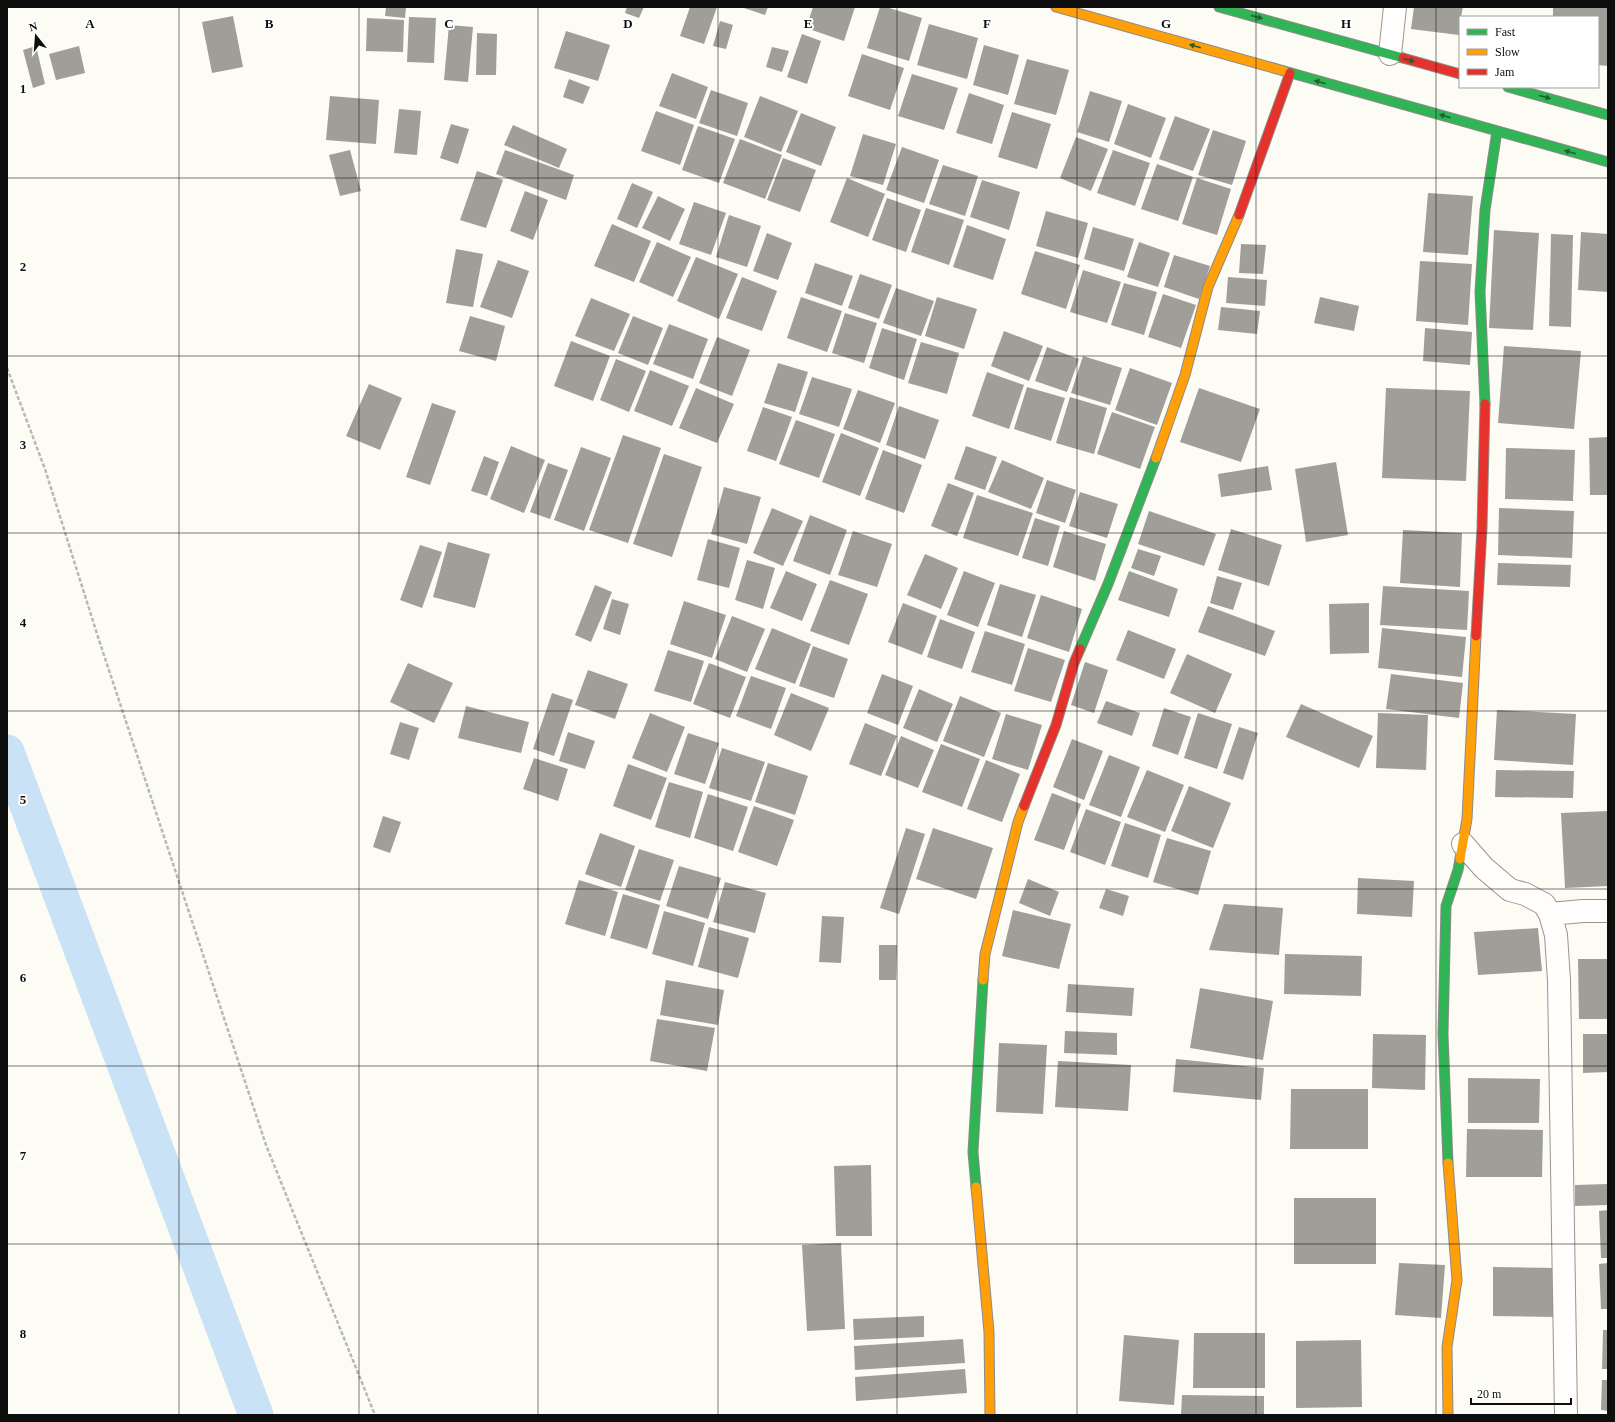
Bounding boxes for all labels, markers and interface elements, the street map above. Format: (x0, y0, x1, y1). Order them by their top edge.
one-way arrow (1250, 15, 1263, 21)
north arrow (16, 16, 56, 56)
text: A (85, 16, 95, 31)
text: B (265, 16, 274, 31)
text: C (444, 16, 454, 31)
text: D (623, 16, 633, 31)
text: E (804, 16, 812, 31)
text: F (983, 16, 991, 31)
text: G (1161, 16, 1171, 31)
text: H (1341, 16, 1351, 31)
legend (1459, 16, 1599, 88)
text: N (28, 20, 39, 33)
text: Fast (1495, 25, 1516, 39)
one-way arrow (1189, 43, 1201, 49)
text: Slow (1495, 45, 1520, 59)
one-way arrow (1403, 57, 1415, 63)
text: Jam (1495, 65, 1515, 79)
one-way arrow (1314, 78, 1326, 84)
text: 1 (20, 81, 26, 96)
one-way arrow (1539, 95, 1551, 101)
one-way arrow (1439, 113, 1452, 119)
one-way arrow (1564, 149, 1576, 155)
text: 2 (20, 259, 26, 274)
text: 3 (20, 437, 27, 452)
text: 4 (20, 615, 27, 630)
text: 5 (20, 792, 27, 807)
text: 6 (20, 970, 27, 985)
text: 7 (20, 1148, 27, 1163)
text: 8 (20, 1326, 27, 1341)
scale bar (1471, 1380, 1571, 1406)
text: 20 m (1477, 1387, 1502, 1401)

